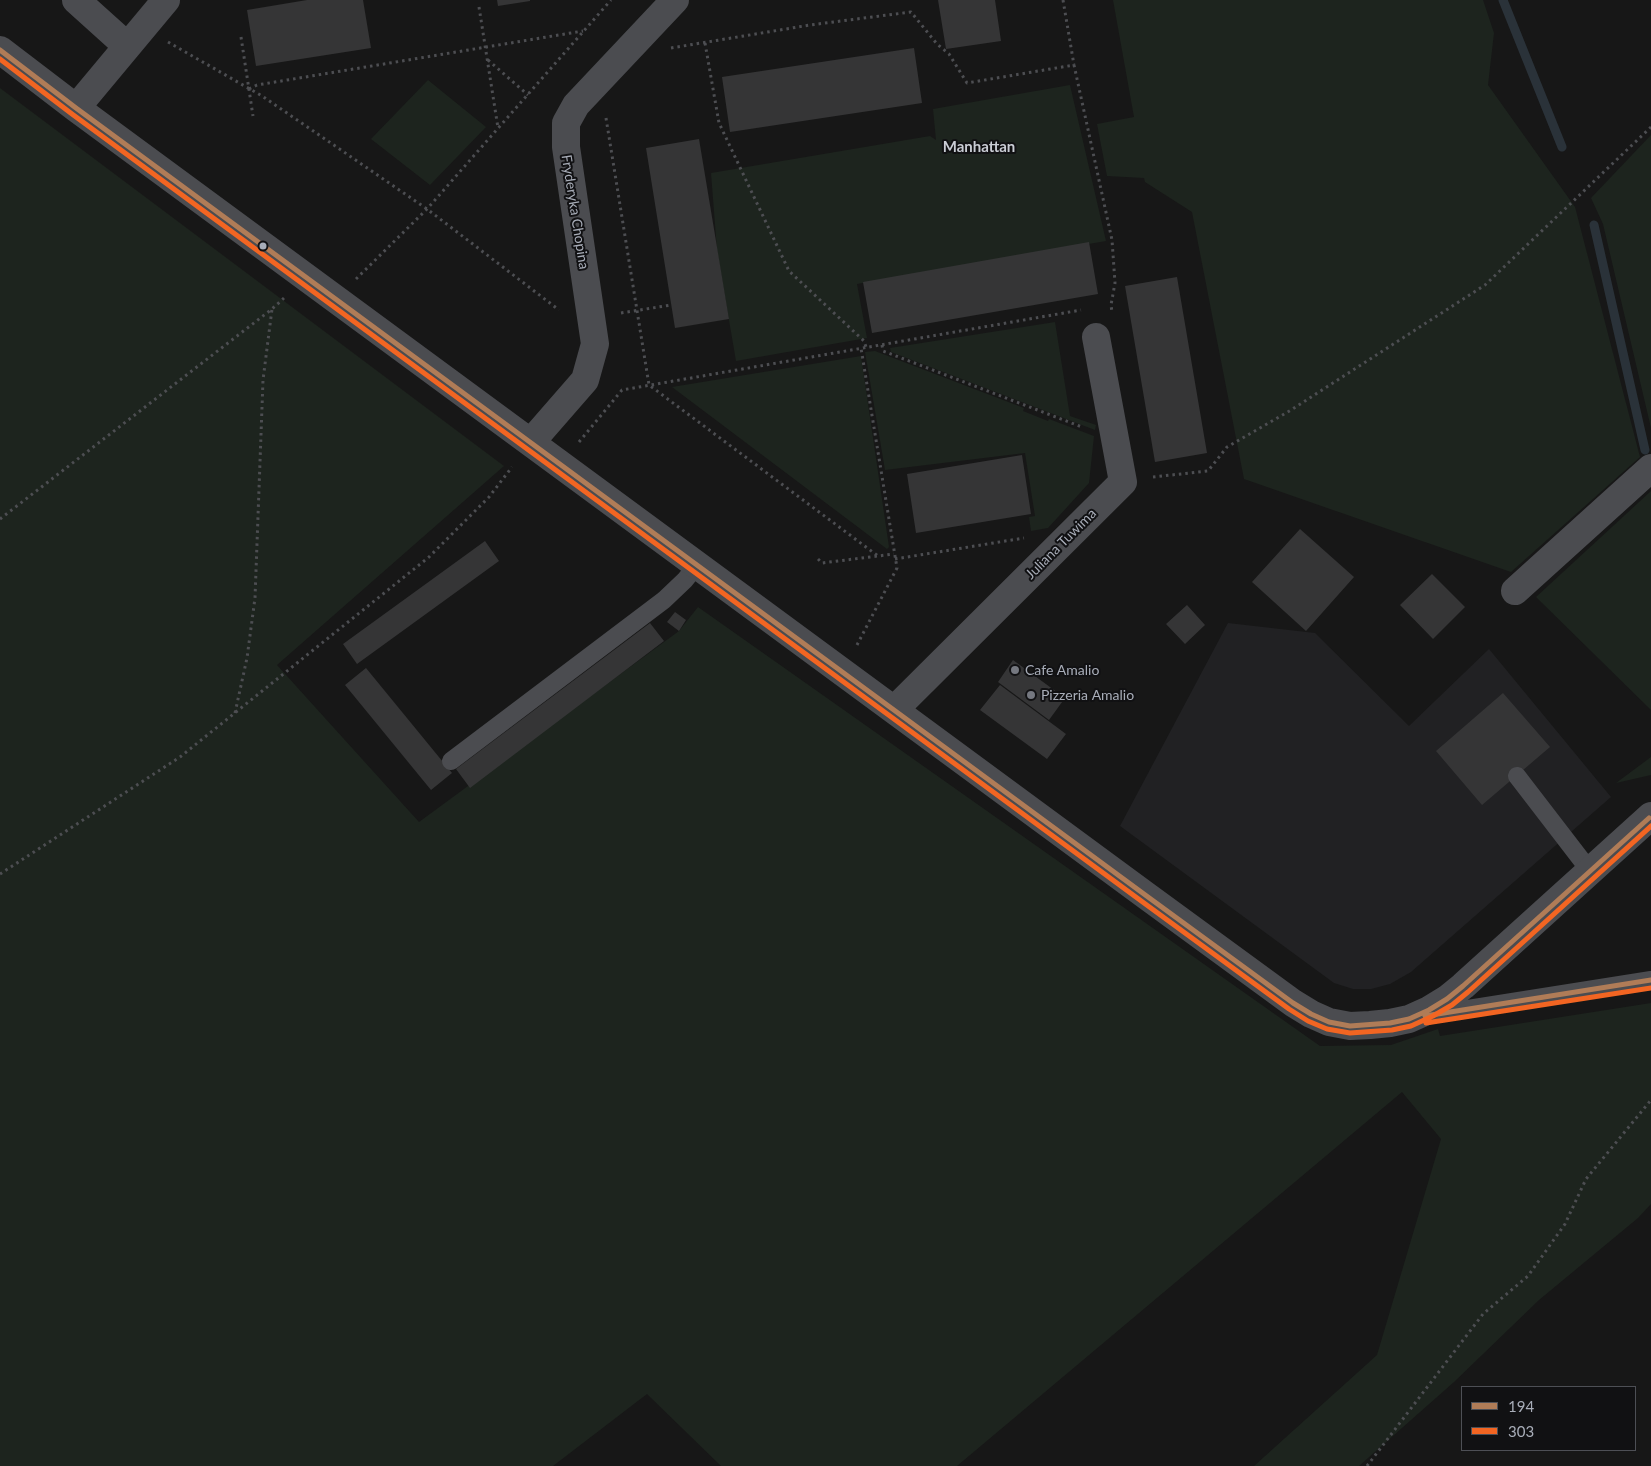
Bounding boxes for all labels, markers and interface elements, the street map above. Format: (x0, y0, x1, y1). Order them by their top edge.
district label: Manhattan (943, 138, 1015, 156)
street label: Fryderyka Chopina (558, 154, 592, 270)
unlabelled marker (258, 241, 268, 251)
street label: Juliana Tuwima (1022, 505, 1100, 583)
place label: Cafe Amalio (1025, 662, 1099, 678)
marker: Cafe Amalio (1009, 664, 1021, 676)
place label: Pizzeria Amalio (1041, 687, 1134, 703)
marker: Pizzeria Amalio (1025, 689, 1037, 701)
legend (1461, 1386, 1636, 1451)
text: 194 (1508, 1397, 1534, 1415)
text: 303 (1508, 1422, 1534, 1440)

